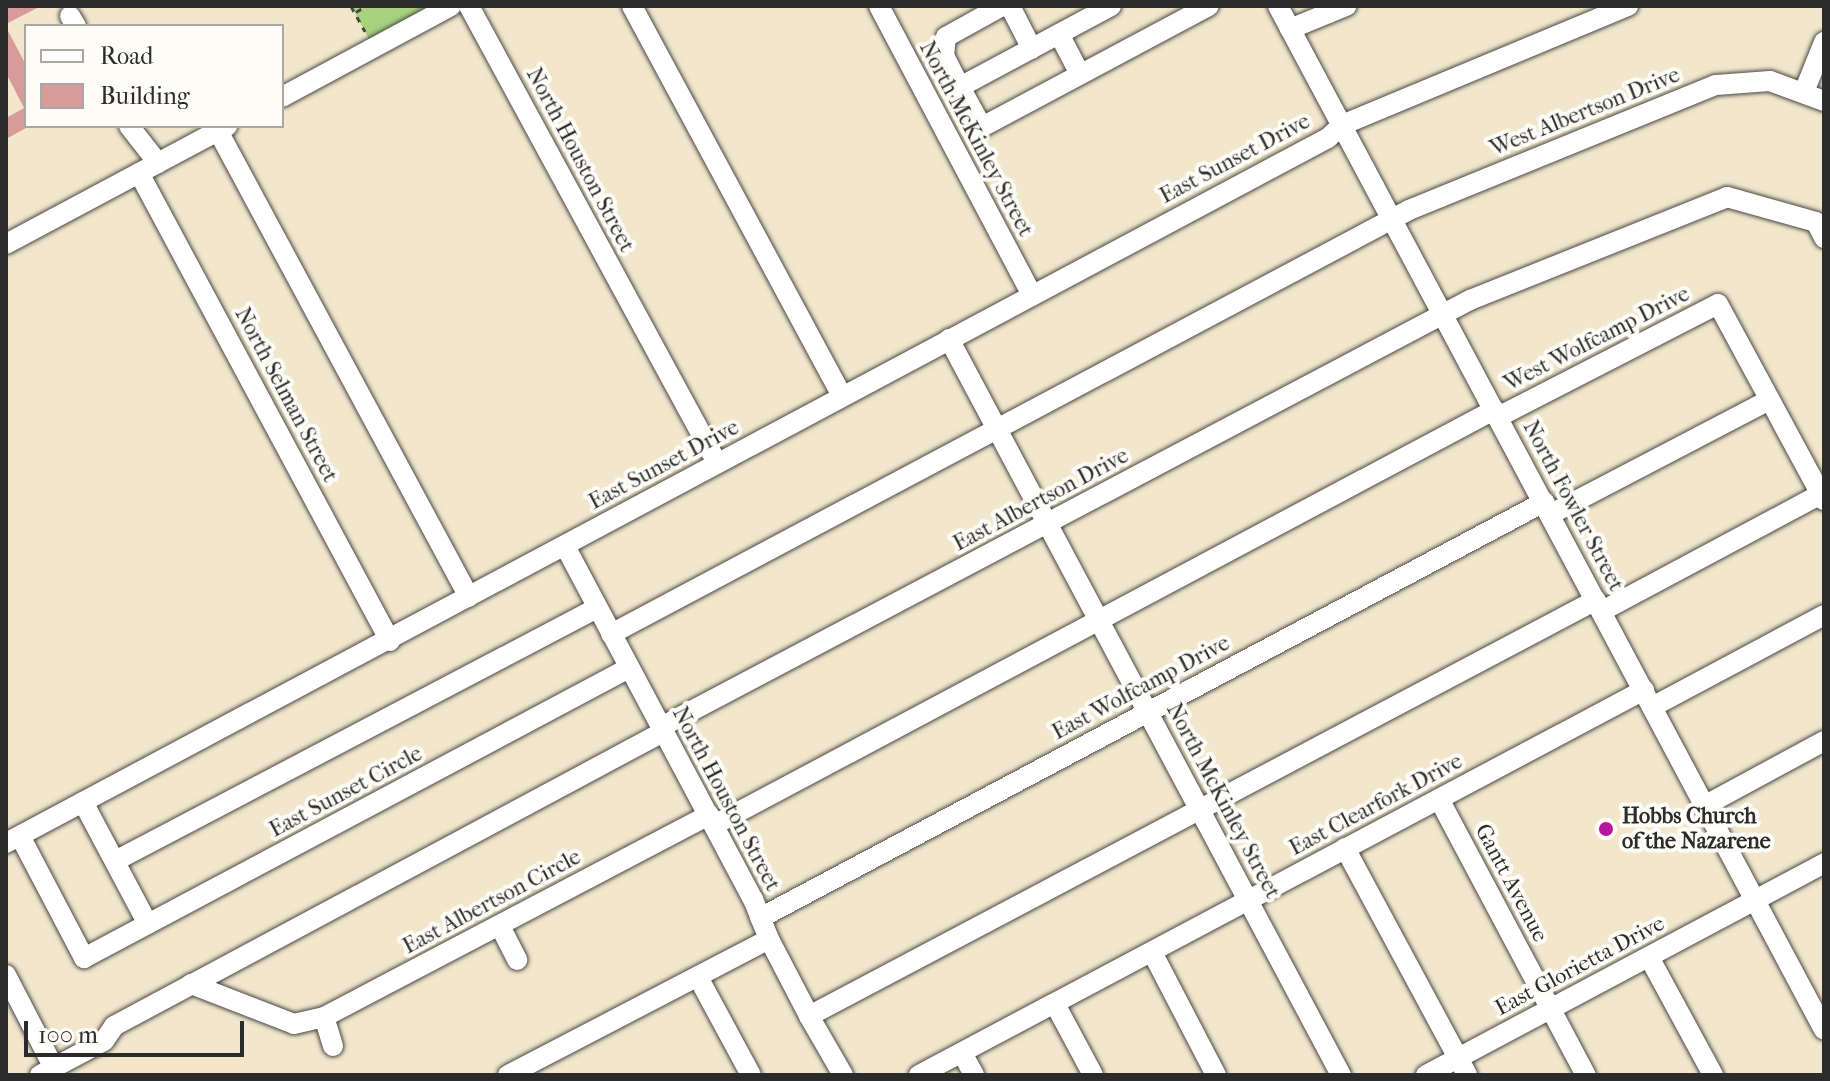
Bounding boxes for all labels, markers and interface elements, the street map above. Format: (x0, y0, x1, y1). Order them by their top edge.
legend (24, 24, 284, 128)
street label: North McKinley Street (913, 37, 1039, 241)
text: Road (100, 42, 153, 70)
street label: West Albertson Drive (1486, 62, 1684, 162)
street label: North Houston Street (520, 63, 640, 257)
text: Building (100, 82, 190, 110)
street label: East Sunset Drive (1155, 108, 1315, 210)
street label: West Wolfcamp Drive (1500, 281, 1694, 397)
street label: North Selman Street (229, 303, 343, 487)
street label: East Sunset Drive (584, 414, 744, 516)
street label: North Fowler Street (1517, 416, 1629, 596)
street label: East Albertson Drive (949, 443, 1133, 557)
street label: East Wolfcamp Drive (1048, 630, 1234, 746)
street label: North McKinley Street (1160, 699, 1286, 903)
street label: North Houston Street (666, 702, 786, 896)
street label: East Sunset Circle (265, 741, 427, 843)
street label: East Clearfork Drive (1285, 748, 1467, 862)
place label: Hobbs Church of the Nazarene (1622, 803, 1771, 854)
street label: Gantt Avenue (1469, 820, 1553, 946)
marker: Hobbs Church of the Nazarene (1597, 820, 1615, 838)
street label: East Albertson Circle (399, 844, 585, 960)
street label: East Glorietta Drive (1491, 910, 1669, 1022)
scale bar (28, 1005, 248, 1055)
text: 100 m (38, 1021, 98, 1049)

